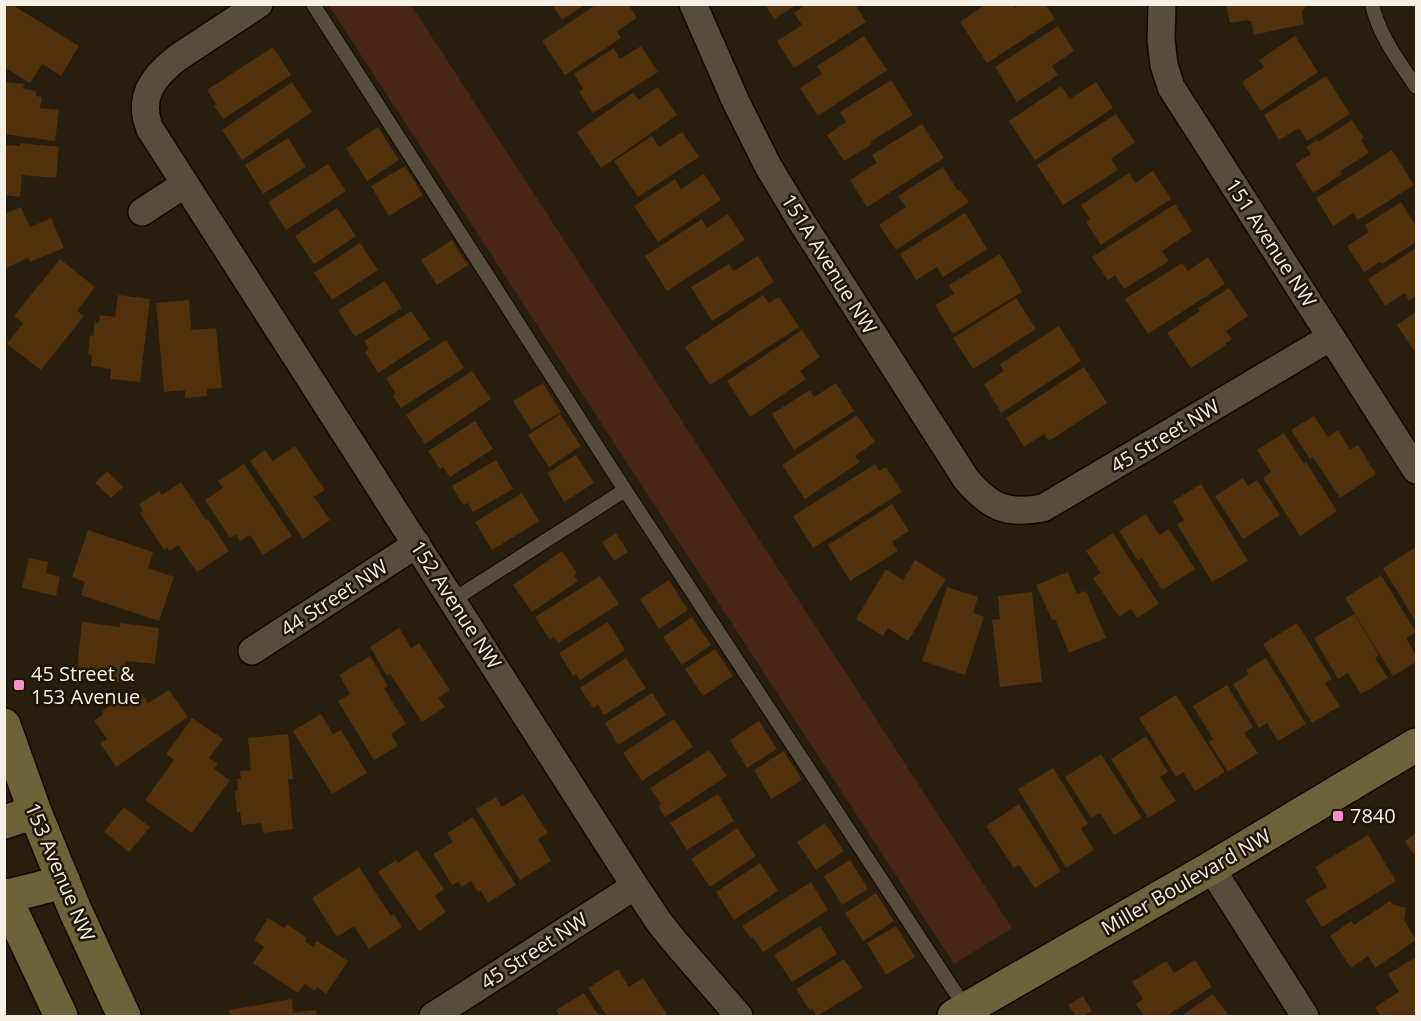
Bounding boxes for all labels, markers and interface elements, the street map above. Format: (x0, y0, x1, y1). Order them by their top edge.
street label: 151 Avenue NW (1220, 173, 1323, 313)
street label: 151A Avenue NW (775, 189, 884, 339)
street label: 45 Street NW (1105, 392, 1225, 479)
street label: 152 Avenue NW (405, 535, 508, 675)
street label: 44 Street NW (275, 553, 393, 642)
place label: 45 Street & 153 Avenue (31, 660, 140, 710)
marker: 45 Street & 153 Avenue (12, 678, 26, 692)
street label: 153 Avenue NW (19, 798, 102, 946)
place label: 7840 (1350, 802, 1396, 829)
marker: 7840 (1331, 809, 1345, 823)
street label: Miller Boulevard NW (1096, 822, 1276, 941)
street label: 45 Street NW (475, 906, 593, 995)

